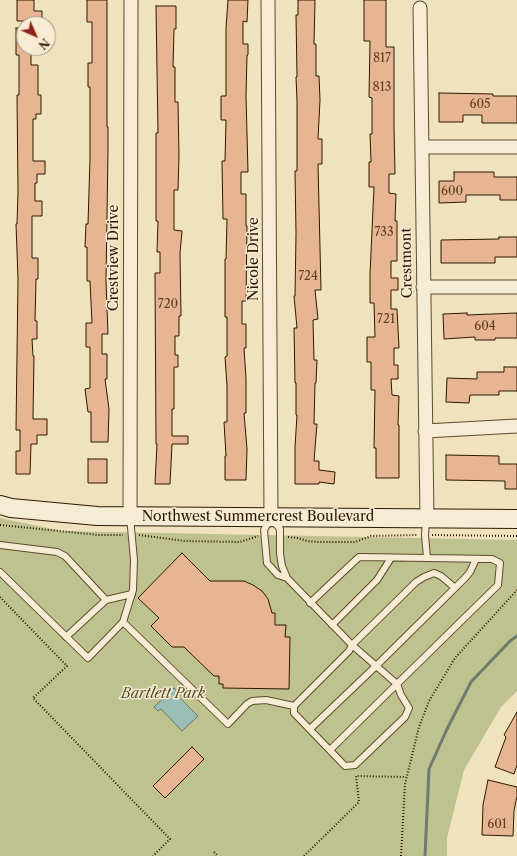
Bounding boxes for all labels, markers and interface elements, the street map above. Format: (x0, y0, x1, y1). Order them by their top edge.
north arrow (16, 16, 56, 56)
text: N (35, 35, 52, 52)
house number: 817 (373, 52, 391, 66)
house number: 813 (373, 81, 391, 95)
house number: 605 (469, 98, 491, 112)
house number: 600 (441, 185, 463, 199)
street label: Crestview Drive (106, 205, 122, 311)
street label: Nicole Drive (246, 217, 262, 301)
house number: 733 (374, 226, 394, 240)
street label: Crestmont (398, 228, 416, 298)
house number: 724 (298, 270, 318, 284)
house number: 720 (158, 298, 178, 312)
house number: 721 (377, 313, 395, 327)
house number: 604 (474, 320, 496, 334)
street label: Northwest Summercrest Boulevard (142, 509, 374, 525)
park label: Bartlett Park (121, 686, 205, 702)
house number: 601 (487, 818, 507, 832)

